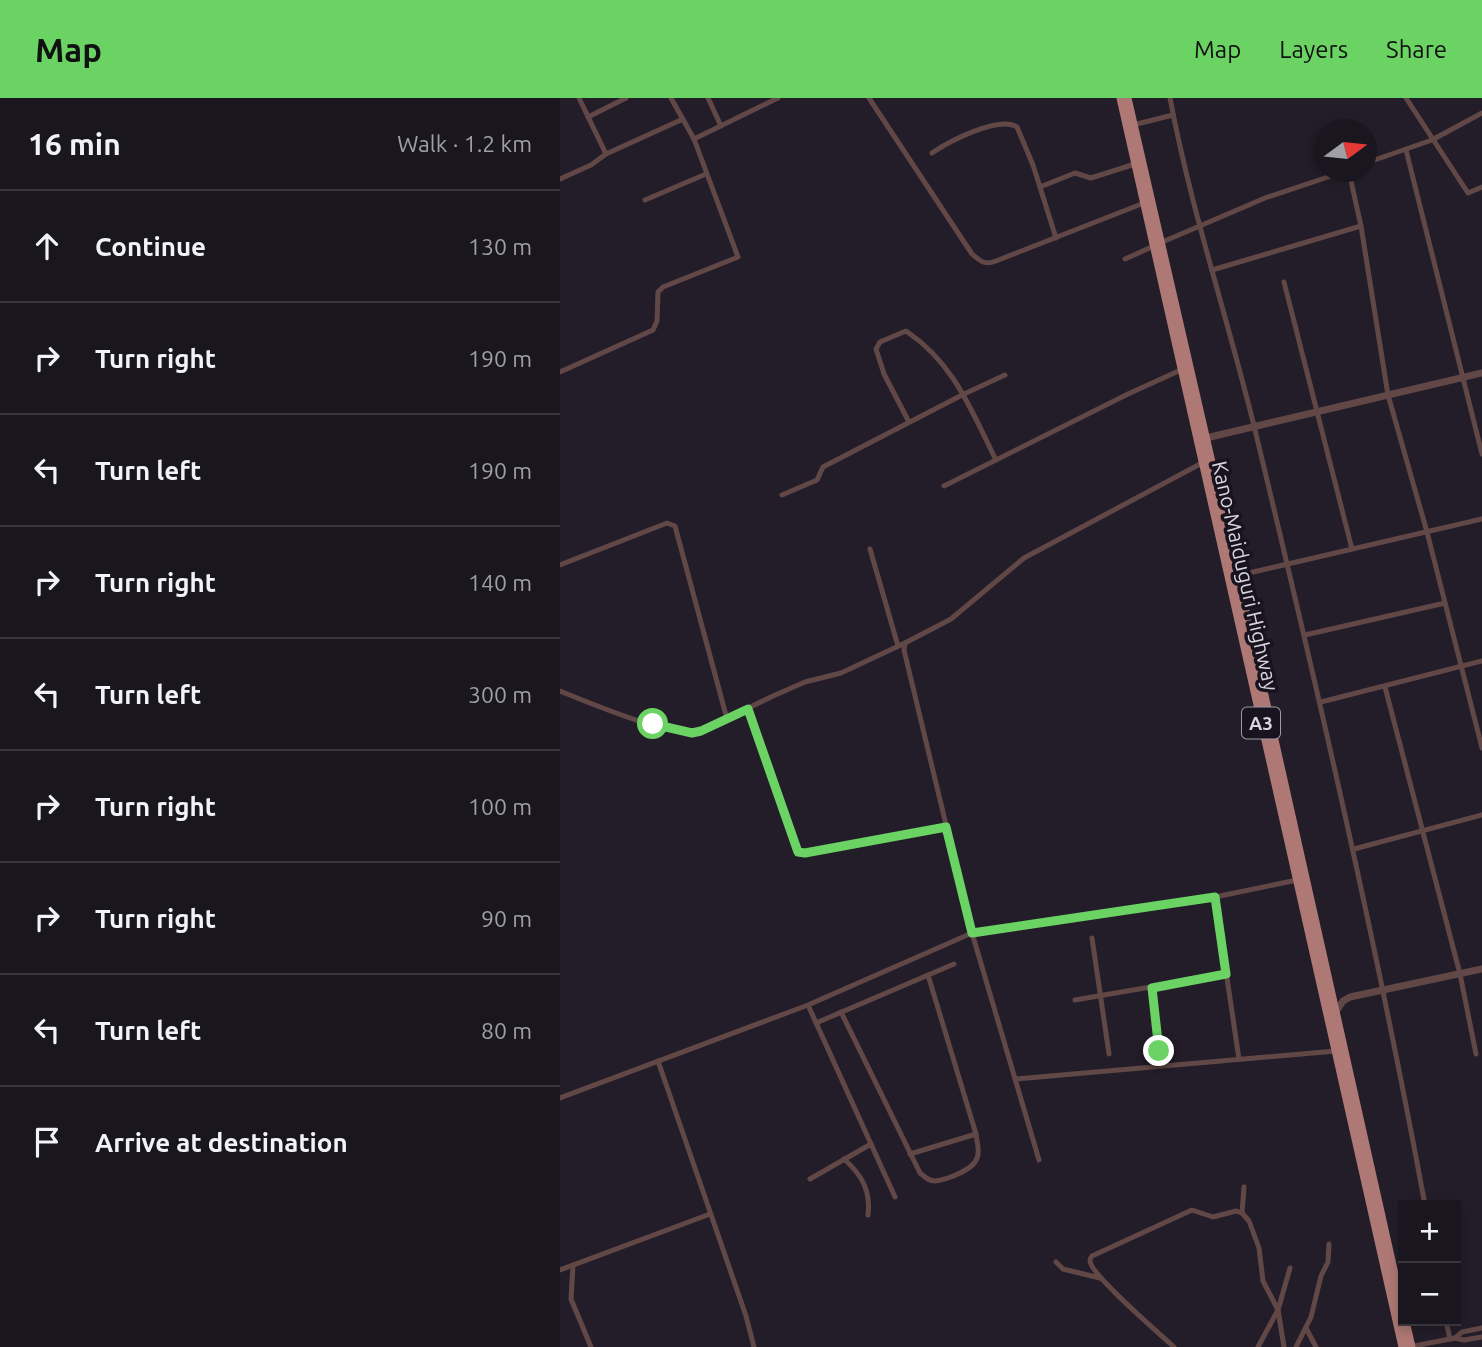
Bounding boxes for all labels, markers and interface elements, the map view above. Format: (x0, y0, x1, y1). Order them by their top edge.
text: Map (35, 31, 102, 68)
text: Map (1194, 36, 1241, 63)
text: Layers (1279, 36, 1348, 63)
text: Share (1386, 36, 1447, 63)
north arrow (1314, 119, 1377, 182)
text: 16 min (28, 127, 121, 161)
text: Walk · 1.2 km (397, 131, 532, 156)
icon: ahead (28, 227, 66, 265)
text: Continue (95, 232, 206, 261)
text: 130 m (468, 234, 532, 259)
icon: right (28, 339, 66, 377)
text: Turn right (95, 344, 216, 373)
text: 190 m (468, 346, 532, 371)
icon: left (28, 451, 66, 489)
text: Turn left (95, 456, 201, 485)
text: 190 m (468, 458, 532, 483)
street label: Kano-Maiduguri Highway (1208, 458, 1284, 693)
icon: right (28, 563, 66, 601)
text: Turn right (95, 568, 216, 597)
text: 140 m (468, 570, 532, 595)
icon: left (28, 675, 66, 713)
text: Turn left (95, 680, 201, 709)
text: 300 m (468, 682, 532, 707)
route start (637, 708, 668, 739)
road number: A3 (1242, 708, 1280, 738)
icon: right (28, 787, 66, 825)
text: Turn right (95, 792, 216, 821)
text: 100 m (468, 794, 532, 819)
icon: right (28, 899, 66, 937)
text: Turn right (95, 904, 216, 933)
text: 90 m (481, 906, 532, 931)
icon: left (28, 1011, 66, 1049)
text: Turn left (95, 1016, 201, 1045)
text: 80 m (481, 1018, 532, 1043)
route end (1143, 1035, 1174, 1066)
icon: arrive (28, 1123, 66, 1161)
text: Arrive at destination (95, 1128, 348, 1157)
map controls (1398, 1200, 1461, 1326)
button: + (1398, 1200, 1461, 1263)
button: − (1398, 1263, 1461, 1326)

